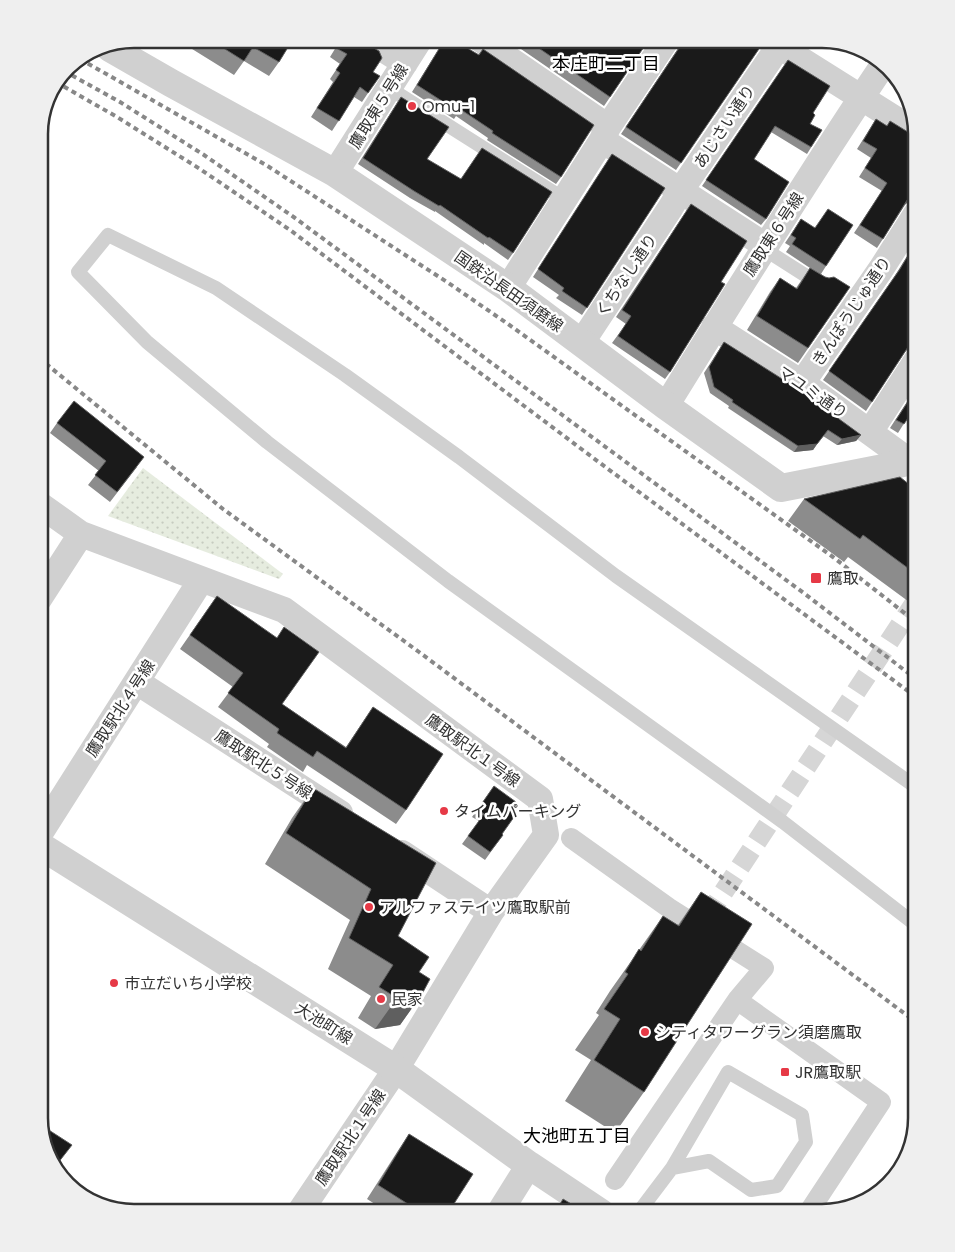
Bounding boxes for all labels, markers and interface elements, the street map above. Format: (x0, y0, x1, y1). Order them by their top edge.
district label: 本庄町二丁目 (552, 51, 660, 76)
street label: 鷹取東５号線 (343, 59, 414, 153)
street label: あじさい通り (688, 80, 761, 173)
place label: Omu-1 (422, 95, 475, 118)
marker: Omu-1 (406, 100, 418, 112)
street label: 鷹取東６号線 (738, 188, 809, 281)
street label: くちなし通り (590, 229, 663, 322)
street label: 国鉄沿長田須磨線 (450, 245, 568, 338)
street label: きんぽうじゅ通り (806, 252, 897, 371)
street label: マユミ通り (773, 361, 852, 424)
place label: 鷹取 (827, 567, 859, 590)
marker: 鷹取 (809, 571, 823, 585)
street label: 鷹取駅北４号線 (80, 655, 161, 762)
street label: 鷹取駅北１号線 (421, 708, 525, 793)
street label: 鷹取駅北５号線 (210, 724, 317, 805)
place label: タイムパーキング (454, 800, 581, 823)
marker: タイムパーキング (438, 805, 450, 817)
place label: アルファステイツ鷹取駅前 (379, 896, 571, 919)
marker: アルファステイツ鷹取駅前 (363, 901, 375, 913)
place label: 市立だいち小学校 (124, 972, 252, 995)
marker: 市立だいち小学校 (108, 977, 120, 989)
place label: 民家 (391, 988, 423, 1011)
marker: 民家 (375, 993, 387, 1005)
street label: 大池町線 (290, 997, 357, 1050)
place label: シティタワーグラン須磨鷹取 (655, 1021, 862, 1044)
marker: シティタワーグラン須磨鷹取 (639, 1026, 651, 1038)
place label: JR鷹取駅 (795, 1061, 861, 1084)
marker: JR鷹取駅 (779, 1066, 791, 1078)
street label: 鷹取駅北１号線 (310, 1084, 391, 1190)
district label: 大池町五丁目 (523, 1123, 631, 1148)

